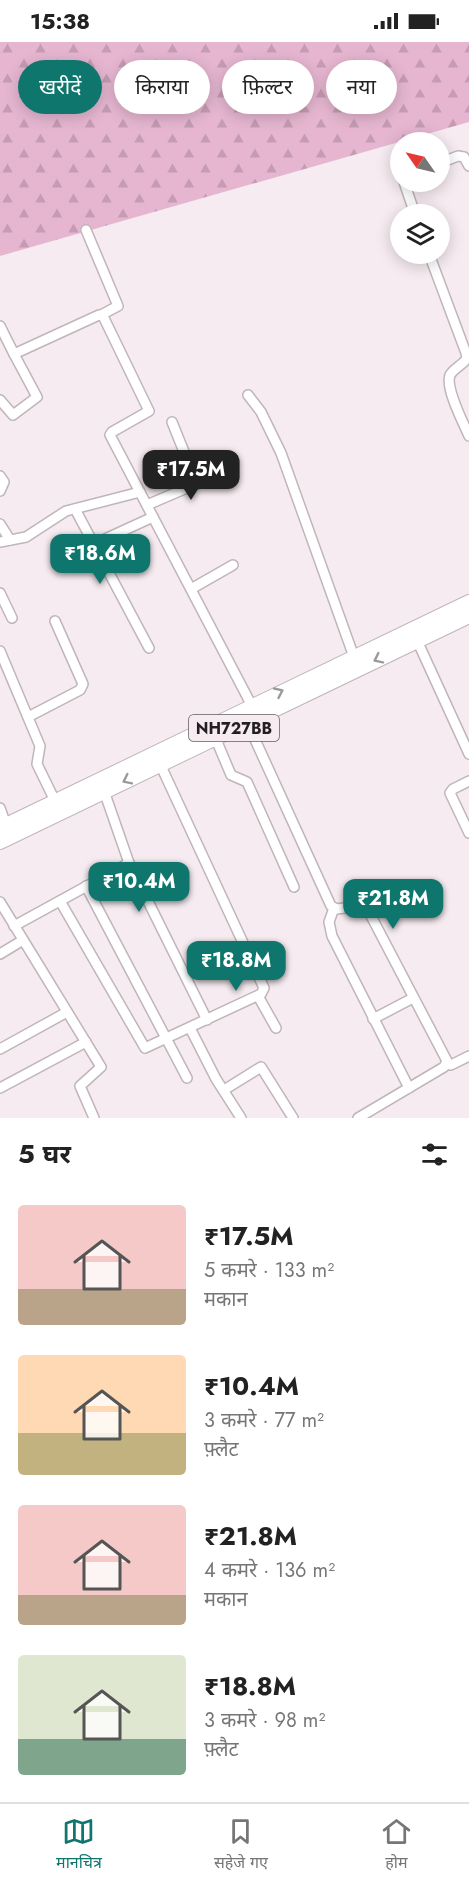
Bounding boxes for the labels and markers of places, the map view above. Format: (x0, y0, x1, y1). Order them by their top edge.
pin: ₹17.5M (142, 450, 240, 501)
pin: ₹18.6M (51, 534, 149, 585)
pin: ₹10.4M (90, 862, 188, 913)
pin: ₹21.8M (344, 879, 442, 930)
pin: ₹18.8M (187, 941, 285, 992)

